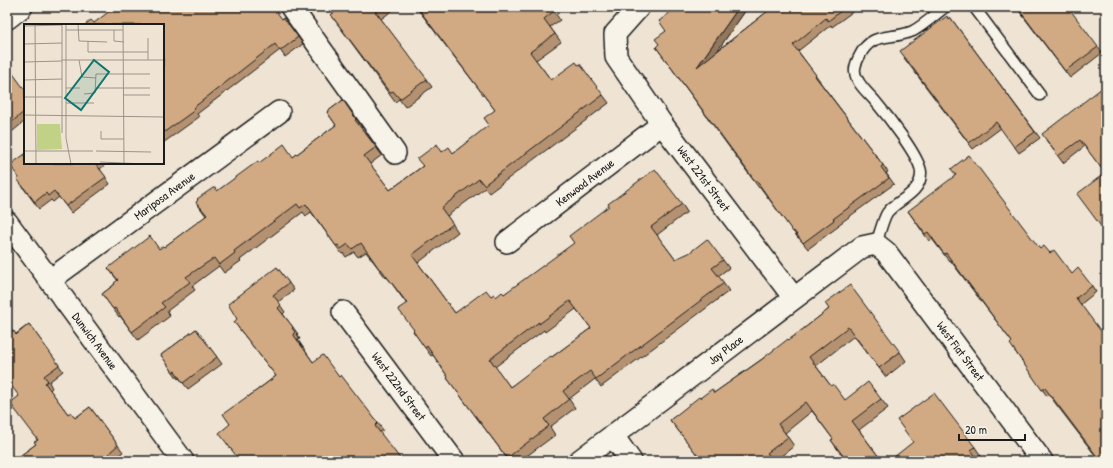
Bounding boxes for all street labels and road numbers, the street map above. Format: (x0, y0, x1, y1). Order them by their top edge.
street label: West 221st Street (673, 142, 735, 216)
street label: Kenwood Avenue (552, 154, 618, 210)
street label: Mariposa Avenue (130, 167, 198, 224)
street label: Dunwich Avenue (68, 309, 122, 373)
street label: West Fiat Street (933, 318, 989, 385)
street label: Jay Place (704, 331, 747, 369)
street label: West 222nd Street (368, 349, 431, 425)

